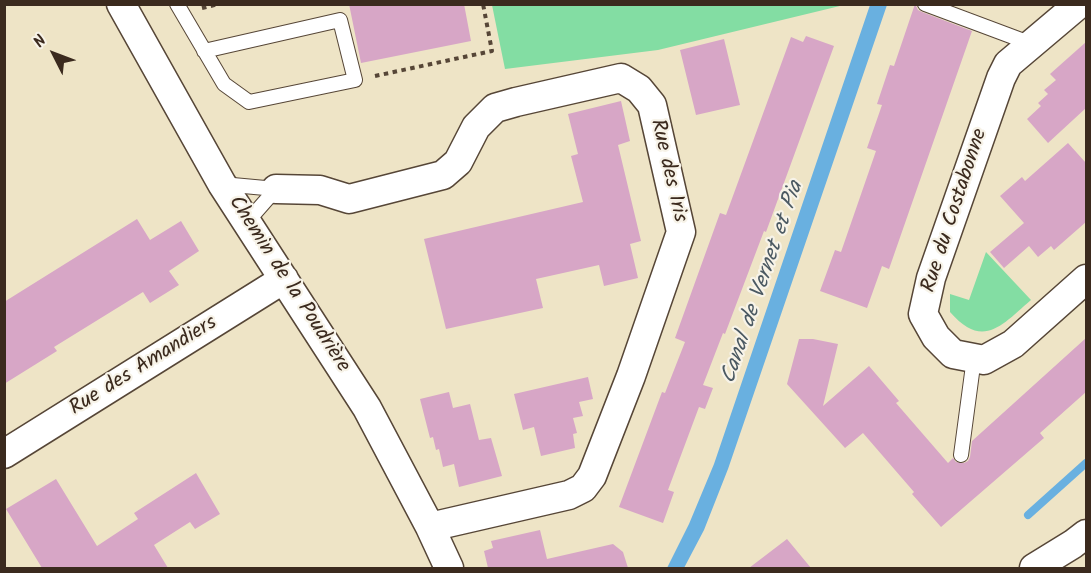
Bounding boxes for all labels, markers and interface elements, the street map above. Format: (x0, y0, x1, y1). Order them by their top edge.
north arrow (24, 24, 84, 84)
text: N (28, 30, 53, 54)
street label: Rue des Iris (643, 117, 691, 225)
street label: Rue du Costabonne (918, 126, 994, 296)
water label: Canal de Vernet et Pia (717, 178, 811, 388)
street label: Chemin de la Poudrière (221, 192, 355, 378)
street label: Rue des Amandiers (66, 312, 222, 422)

